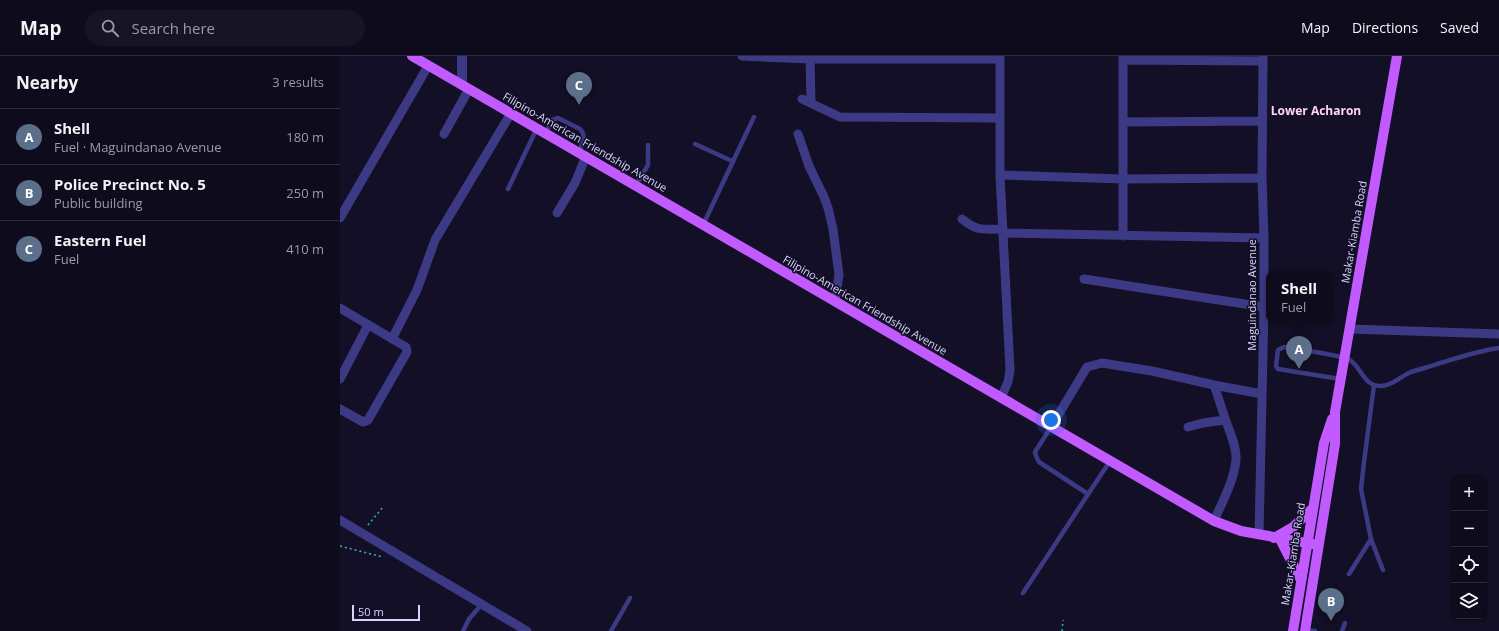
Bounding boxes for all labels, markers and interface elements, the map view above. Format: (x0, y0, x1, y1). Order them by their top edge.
search box (85, 10, 365, 46)
text: Map (20, 15, 61, 41)
icon: search (99, 17, 121, 39)
text: Search here (131, 18, 215, 38)
text: Map (1301, 18, 1330, 37)
text: Directions (1352, 18, 1418, 37)
text: Saved (1440, 18, 1479, 37)
text: Nearby (16, 71, 78, 94)
pin: C (566, 72, 592, 105)
text: 3 results (272, 73, 324, 91)
street label: Filipino-American Friendship Avenue (500, 88, 670, 195)
district label: Lower Acharon (1271, 102, 1361, 119)
text: Shell (54, 118, 90, 138)
text: A (25, 128, 33, 146)
text: 180 m (286, 128, 324, 146)
text: Fuel · Maguindanao Avenue (54, 138, 221, 156)
text: Police Precinct No. 5 (54, 174, 206, 194)
street label: Makar-Kiamba Road (1337, 180, 1370, 284)
text: B (25, 184, 33, 202)
text: 250 m (286, 184, 324, 202)
text: Public building (54, 194, 143, 212)
text: Eastern Fuel (54, 230, 146, 250)
street label: Maguindanao Avenue (1244, 239, 1259, 351)
text: C (25, 240, 33, 258)
text: 410 m (286, 240, 324, 258)
text: Fuel (54, 250, 79, 268)
street label: Filipino-American Friendship Avenue (780, 251, 950, 358)
popup (1266, 271, 1332, 323)
text: Shell (1281, 278, 1317, 298)
text: Fuel (1281, 298, 1306, 316)
pin: A (1286, 336, 1312, 369)
your location (1041, 410, 1061, 430)
map controls (1451, 475, 1487, 619)
button: + (1451, 475, 1487, 511)
street label: Makar-Kiamba Road (1277, 502, 1308, 606)
button: − (1451, 511, 1487, 547)
button: locate (1451, 547, 1487, 583)
button: layers (1451, 583, 1487, 619)
pin: B (1318, 588, 1344, 621)
scale bar (352, 603, 420, 622)
text: 50 m (358, 604, 384, 619)

